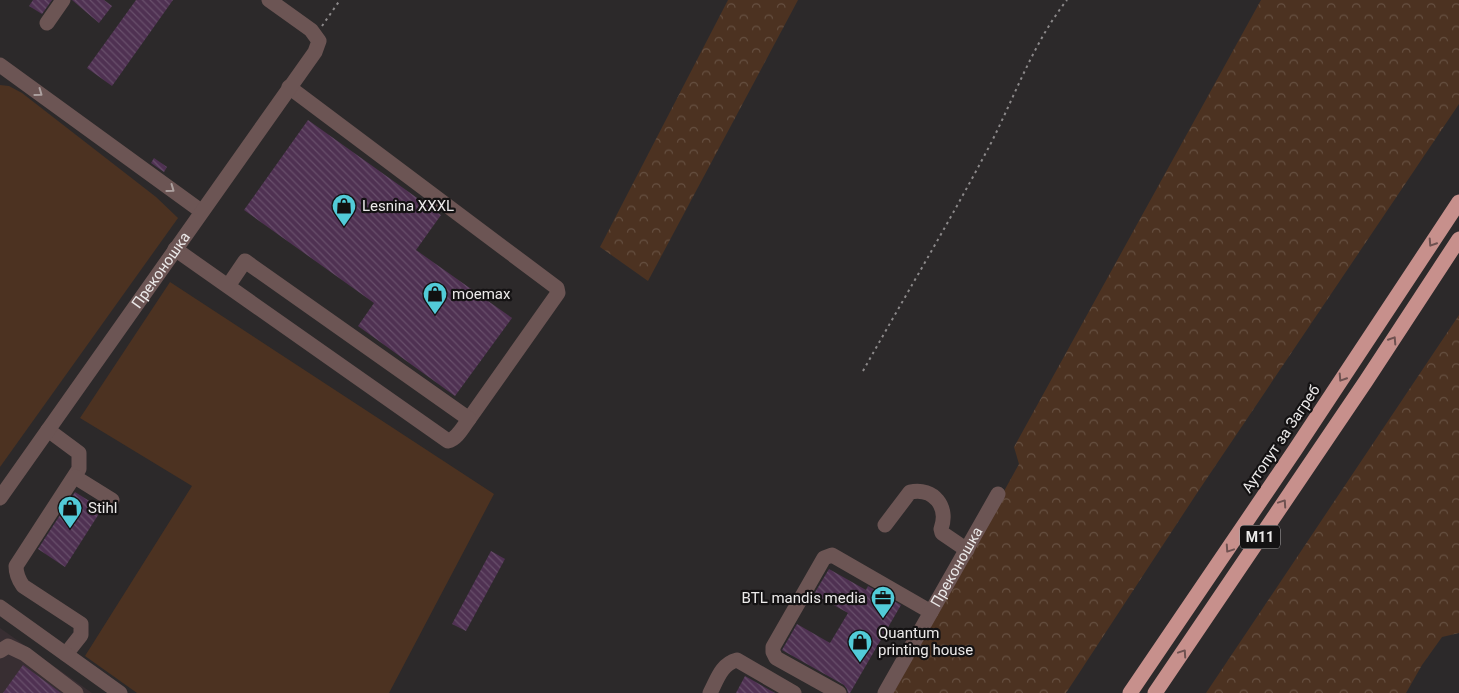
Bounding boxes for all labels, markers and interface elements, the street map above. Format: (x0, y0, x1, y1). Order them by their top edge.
one-way arrow (33, 88, 42, 96)
one-way arrow (165, 183, 175, 192)
shop icon: Lesnina XXXL (331, 193, 357, 227)
place label: Lesnina XXXL (362, 197, 454, 215)
street label: Преконошка (128, 228, 194, 312)
one-way arrow (1429, 238, 1439, 247)
shop icon: moemax (422, 281, 448, 315)
place label: moemax (452, 285, 511, 303)
one-way arrow (1387, 336, 1396, 346)
one-way arrow (1339, 373, 1348, 382)
street label: Аутопут за Загреб (1238, 382, 1324, 496)
shop icon: Stihl (57, 495, 83, 529)
place label: Stihl (88, 499, 117, 517)
one-way arrow (1277, 500, 1286, 509)
street label: Преконошка (927, 524, 986, 610)
road number: M11 (1240, 526, 1280, 548)
one-way arrow (1225, 543, 1235, 552)
office icon: BTL mandis media (870, 585, 896, 619)
place label: BTL mandis media (742, 589, 866, 607)
place label: Quantum printing house (878, 624, 973, 659)
shop icon: Quantum printing house (847, 629, 873, 663)
one-way arrow (1177, 649, 1186, 659)

